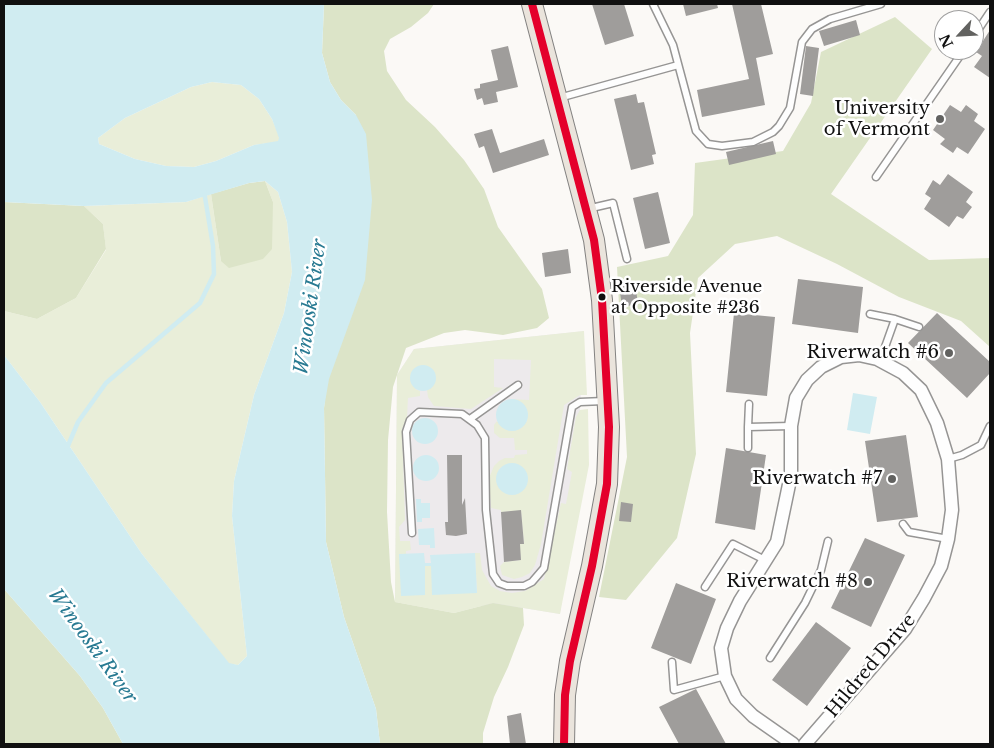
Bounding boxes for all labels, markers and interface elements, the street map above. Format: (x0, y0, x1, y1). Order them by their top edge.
north arrow (934, 10, 984, 60)
text: N (935, 31, 957, 51)
place label: University of Vermont (824, 98, 930, 140)
marker: University of Vermont (934, 113, 946, 125)
water label: Winooski River (290, 238, 332, 376)
place label: Riverside Avenue at Opposite #236 (611, 277, 762, 317)
marker: Riverside Avenue at Opposite #236 (597, 292, 607, 302)
place label: Riverwatch #6 (807, 342, 939, 364)
marker: Riverwatch #6 (943, 347, 955, 359)
place label: Riverwatch #7 (752, 468, 882, 490)
marker: Riverwatch #7 (886, 473, 898, 485)
place label: Riverwatch #8 (726, 571, 858, 593)
marker: Riverwatch #8 (862, 576, 874, 588)
water label: Winooski River (43, 584, 141, 708)
street label: Hildred Drive (822, 610, 920, 722)

